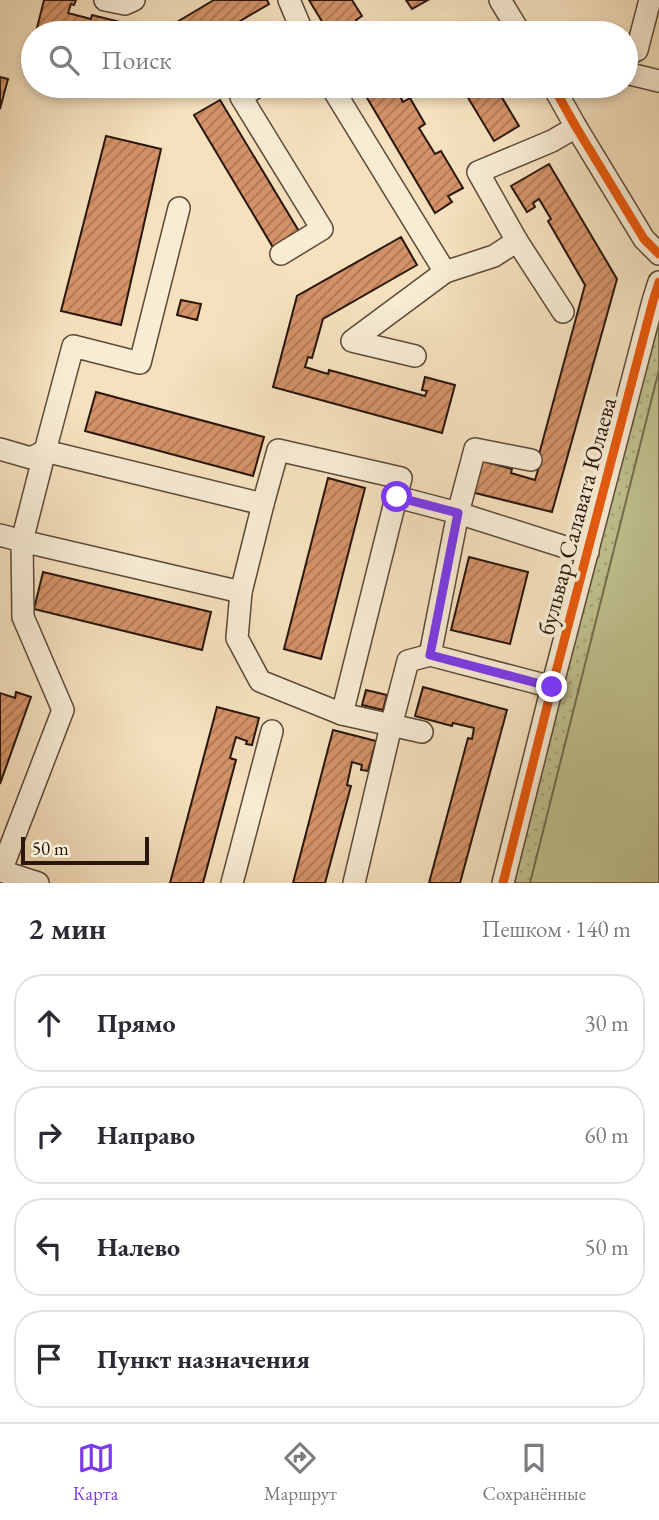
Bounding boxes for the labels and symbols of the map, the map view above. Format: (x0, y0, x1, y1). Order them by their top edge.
street label: бульвар Салавата Юлаева (530, 393, 623, 638)
route start (381, 481, 412, 512)
route end (536, 671, 567, 702)
scale bar (21, 834, 149, 866)

